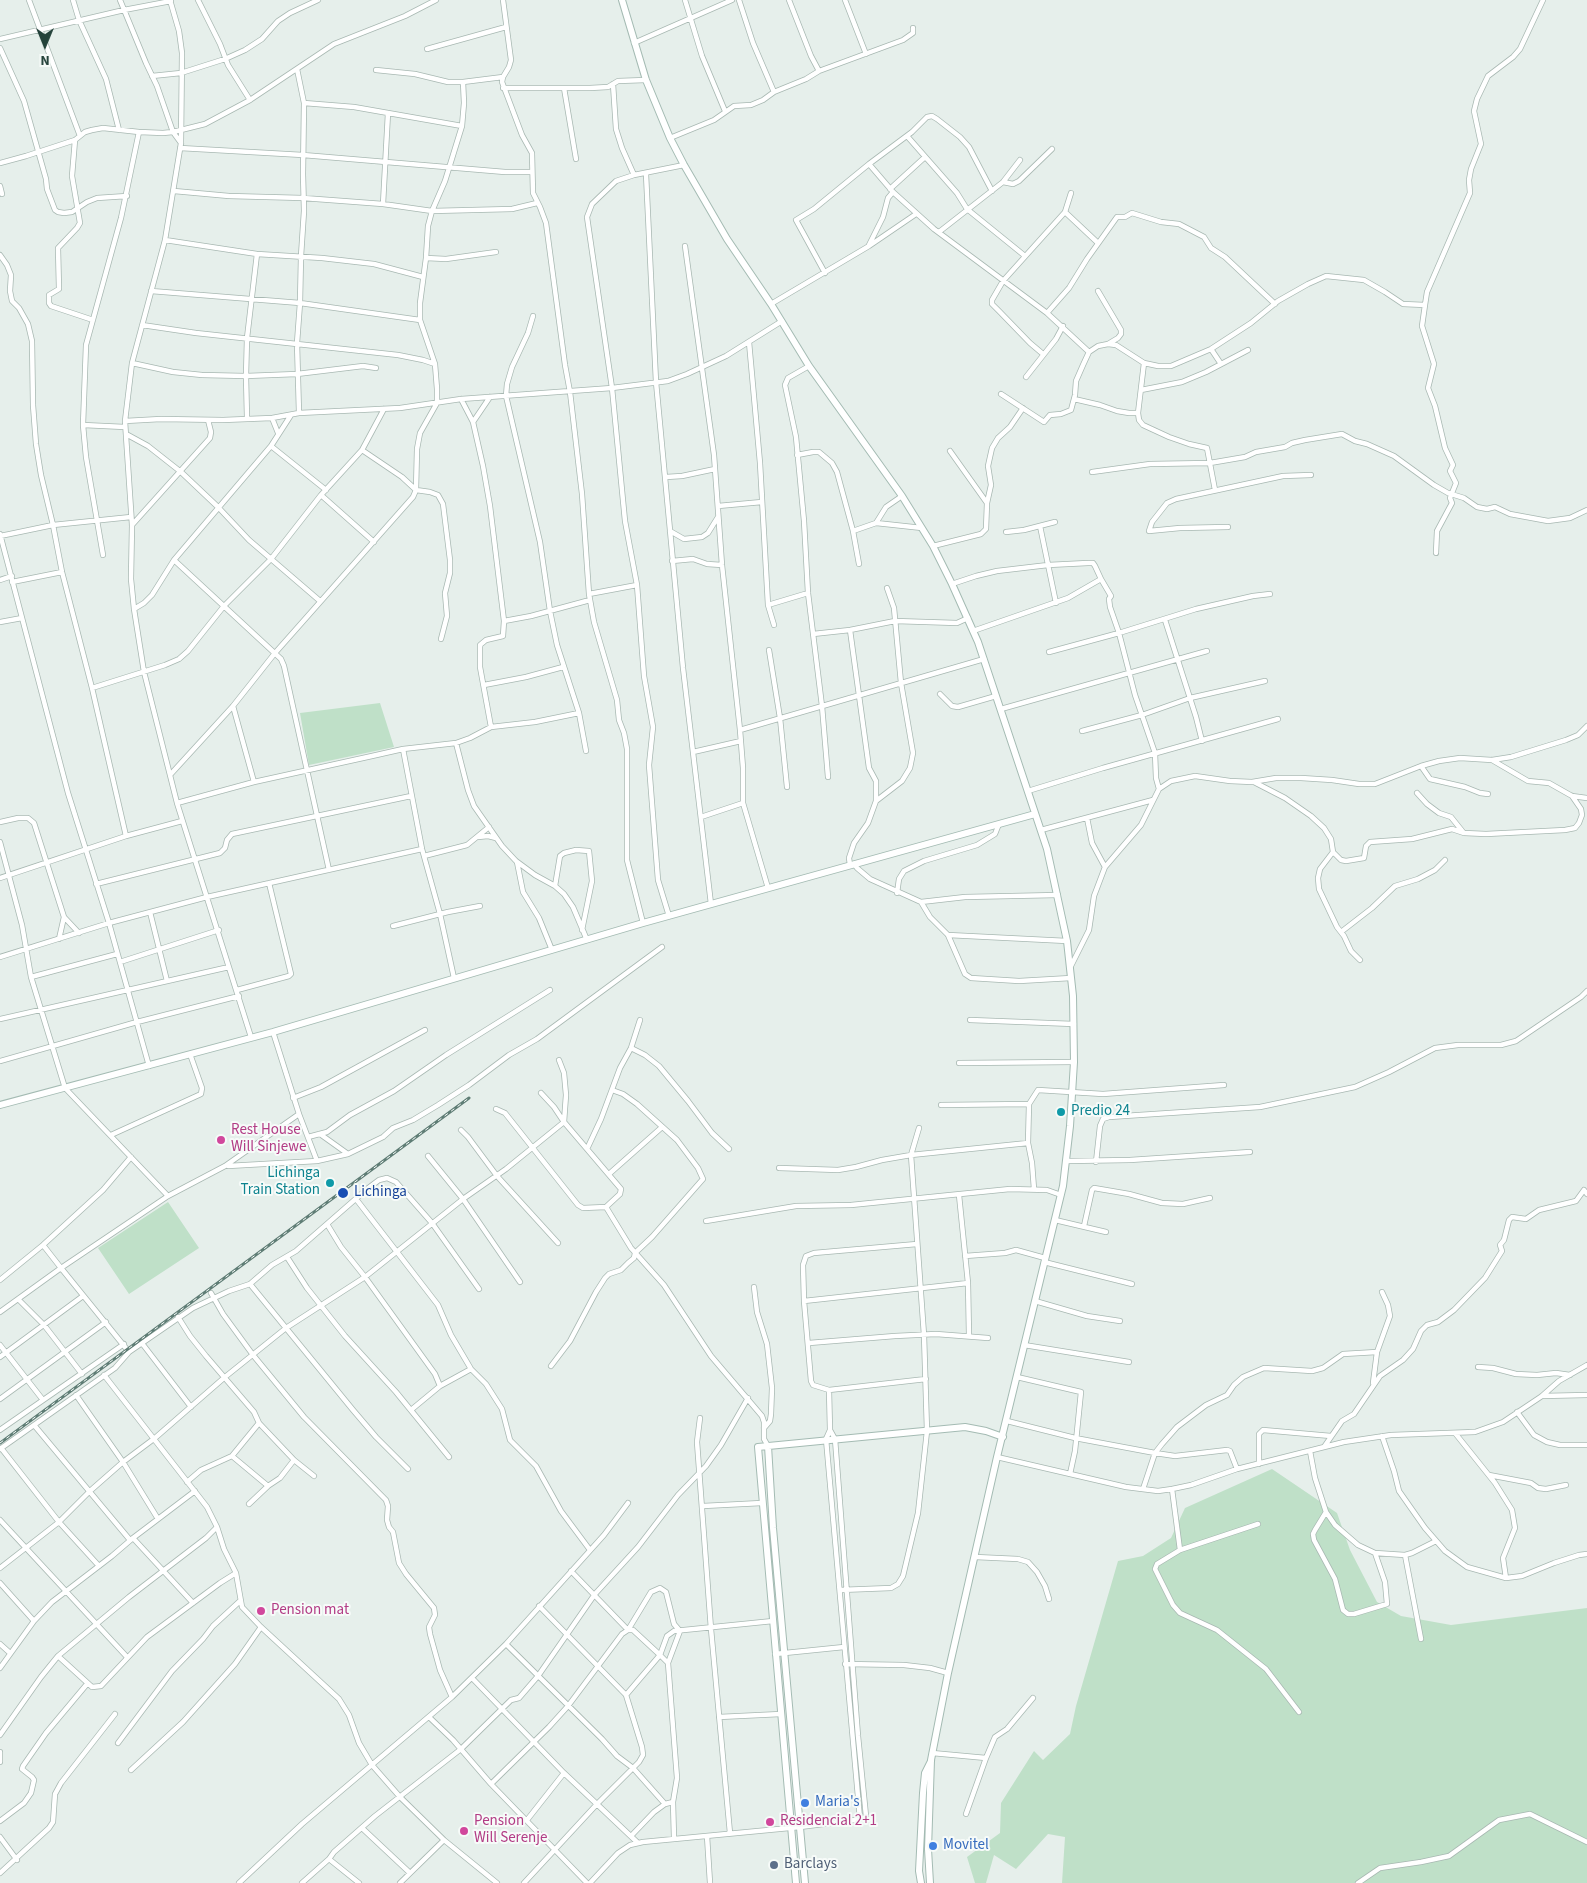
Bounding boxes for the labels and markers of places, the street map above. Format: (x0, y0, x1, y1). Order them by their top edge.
place label: Predio 24 (1071, 1103, 1130, 1121)
marker: Predio 24 (1055, 1106, 1067, 1118)
place label: Rest House Will Sinjewe (231, 1122, 306, 1157)
marker: Rest House Will Sinjewe (215, 1134, 227, 1146)
place label: Lichinga Train Station (240, 1165, 320, 1200)
marker: Lichinga Train Station (324, 1177, 336, 1189)
place label: Lichinga (354, 1184, 407, 1202)
marker: Lichinga (336, 1186, 350, 1200)
place label: Pension mat (271, 1602, 349, 1620)
marker: Pension mat (255, 1605, 267, 1617)
place label: Maria's (815, 1794, 860, 1812)
marker: Maria's (799, 1797, 811, 1809)
place label: Pension Will Serenje (474, 1813, 547, 1848)
place label: Residencial 2+1 (780, 1813, 877, 1831)
marker: Residencial 2+1 (764, 1816, 776, 1828)
marker: Pension Will Serenje (458, 1825, 470, 1837)
place label: Movitel (943, 1837, 989, 1855)
marker: Movitel (927, 1840, 939, 1852)
place label: Barclays (784, 1856, 837, 1874)
marker: Barclays (768, 1859, 780, 1871)

